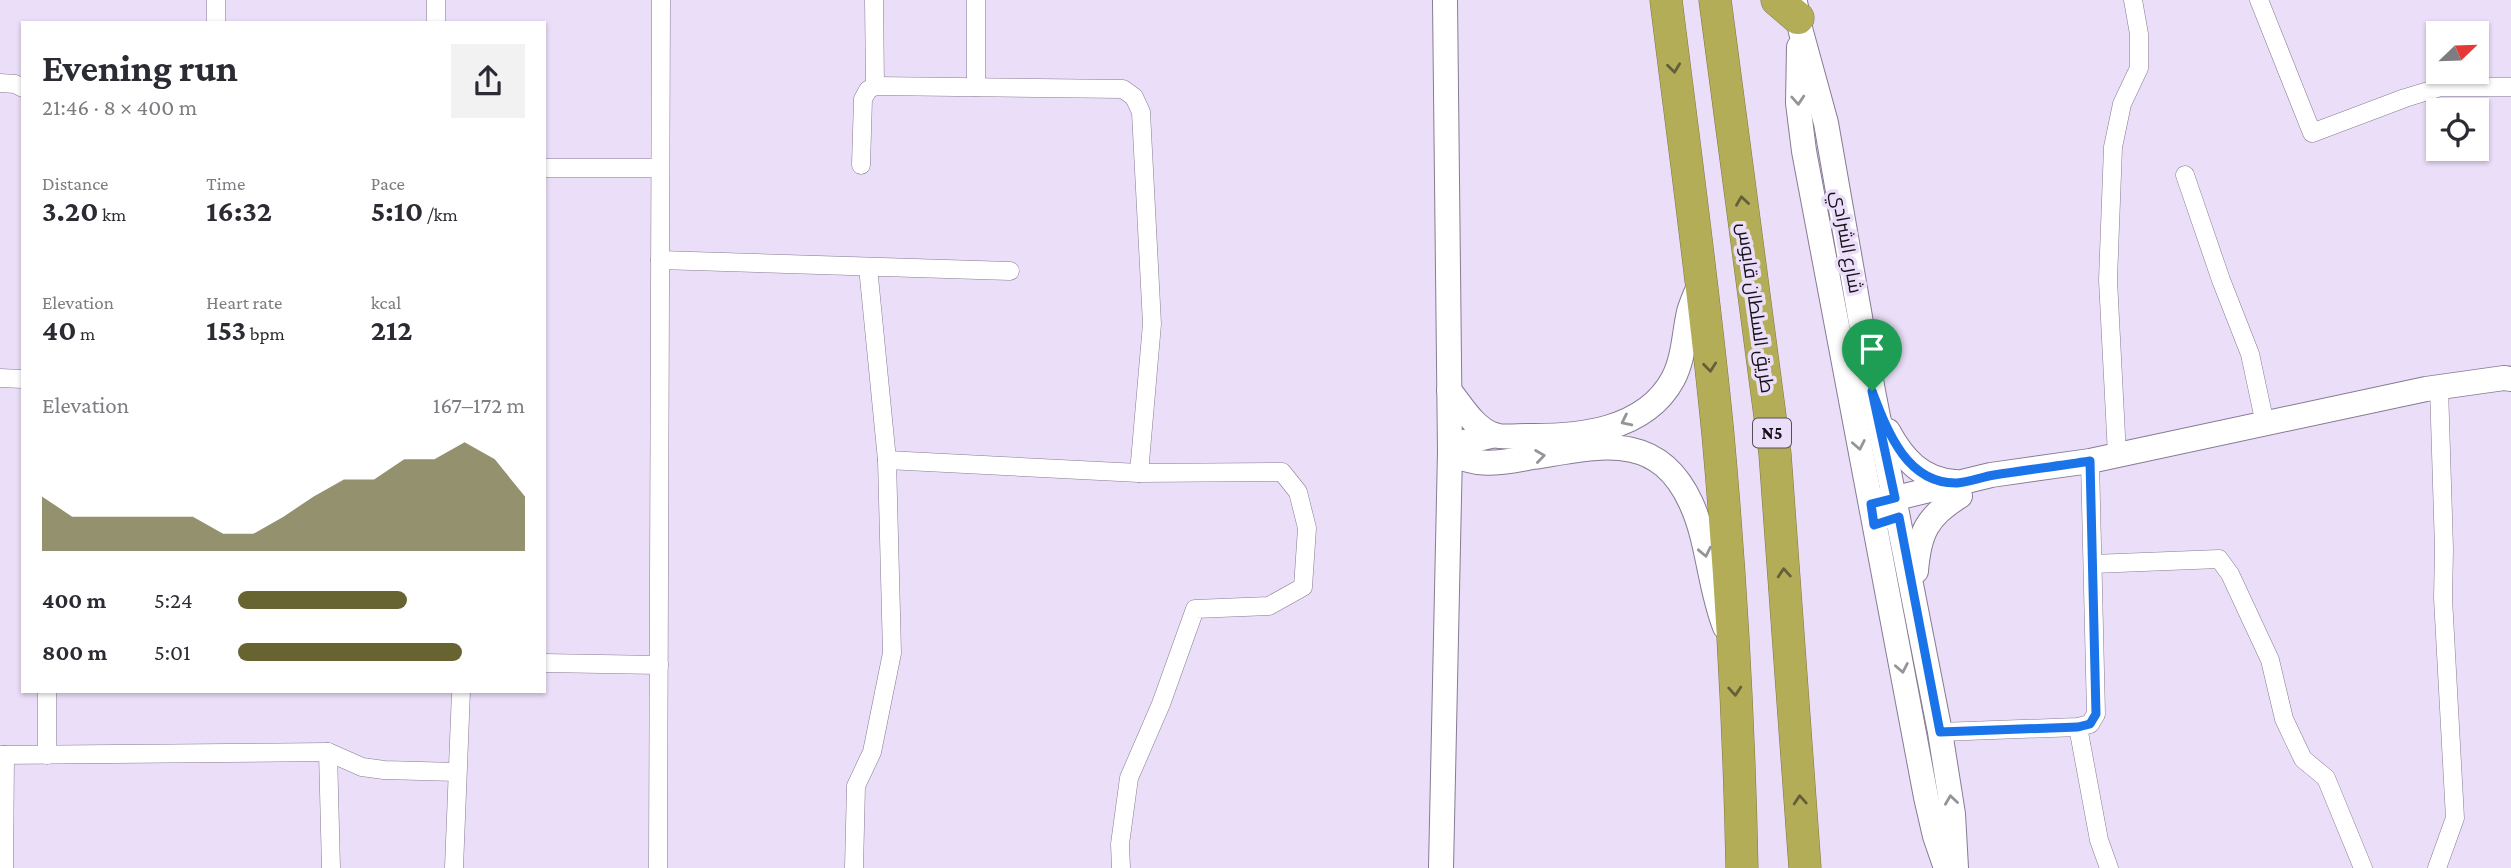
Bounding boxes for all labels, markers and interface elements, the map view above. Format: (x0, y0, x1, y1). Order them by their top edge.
north arrow (2426, 21, 2488, 84)
map controls (2426, 21, 2489, 161)
button: share (451, 44, 525, 118)
text: Evening run (42, 47, 238, 89)
one-way arrow (1667, 62, 1682, 74)
text: 21:46 · 8 × 400 m (42, 94, 197, 120)
one-way arrow (1790, 95, 1805, 106)
button: locate (2426, 98, 2489, 161)
text: Distance (42, 173, 108, 194)
text: Time (206, 173, 245, 194)
text: Pace (371, 173, 405, 194)
street label: شارع الشرادي (1824, 189, 1866, 296)
text: 3.20 (42, 194, 98, 227)
text: 16:32 (206, 194, 272, 227)
text: 5:10 (371, 194, 423, 227)
one-way arrow (1734, 195, 1749, 207)
text: km (98, 204, 126, 225)
text: /km (423, 204, 458, 225)
street label: طريق السلطان قابوس (1732, 221, 1778, 395)
text: Elevation (42, 292, 114, 313)
text: Heart rate (206, 292, 282, 313)
text: kcal (371, 292, 401, 313)
text: 40 (42, 313, 76, 346)
text: 153 (206, 313, 246, 346)
text: 212 (371, 313, 412, 346)
pin (1842, 319, 1902, 391)
text: m (76, 323, 95, 344)
text: bpm (246, 323, 285, 344)
icon: arrive (1853, 330, 1891, 368)
one-way arrow (1703, 361, 1718, 372)
text: Elevation (42, 392, 129, 418)
text: 167–172 m (433, 392, 525, 418)
one-way arrow (1621, 412, 1633, 426)
road number: N5 (1753, 418, 1791, 447)
one-way arrow (1851, 439, 1866, 451)
one-way arrow (1534, 449, 1545, 464)
one-way arrow (1696, 546, 1711, 558)
one-way arrow (1777, 567, 1792, 578)
text: 400 m (42, 587, 106, 613)
text: 5:24 (154, 587, 193, 613)
text: 800 m (42, 639, 107, 665)
text: 5:01 (154, 639, 191, 665)
one-way arrow (1893, 662, 1908, 674)
one-way arrow (1727, 686, 1742, 697)
one-way arrow (1793, 794, 1808, 805)
one-way arrow (1943, 794, 1958, 806)

